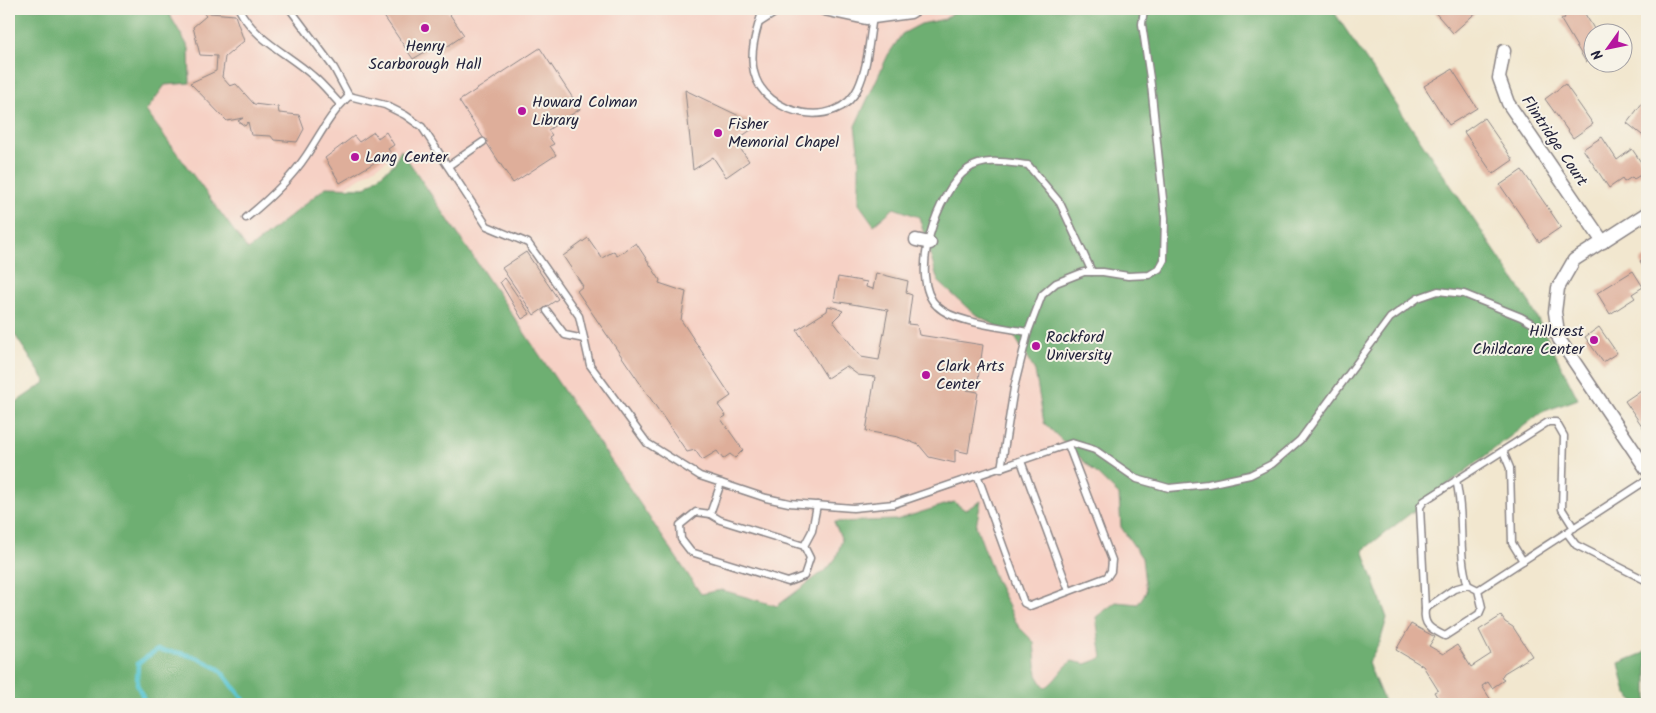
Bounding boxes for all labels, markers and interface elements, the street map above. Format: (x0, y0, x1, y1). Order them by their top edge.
marker: Henry Scarborough Hall (419, 22, 431, 34)
north arrow (1584, 22, 1634, 72)
place label: Henry Scarborough Hall (369, 34, 482, 77)
text: N (1586, 45, 1610, 64)
place label: Howard Colman Library (532, 90, 637, 133)
street label: Flintridge Court (1514, 90, 1594, 192)
marker: Howard Colman Library (516, 105, 528, 117)
place label: Fisher Memorial Chapel (728, 112, 839, 155)
marker: Fisher Memorial Chapel (712, 127, 724, 139)
place label: Lang Center (365, 145, 449, 170)
marker: Lang Center (349, 151, 361, 163)
place label: Hillcrest Childcare Center (1473, 319, 1586, 362)
place label: Rockford University (1046, 325, 1112, 368)
marker: Hillcrest Childcare Center (1588, 334, 1600, 346)
marker: Rockford University (1030, 340, 1042, 352)
place label: Clark Arts Center (936, 354, 1004, 397)
marker: Clark Arts Center (920, 369, 932, 381)

